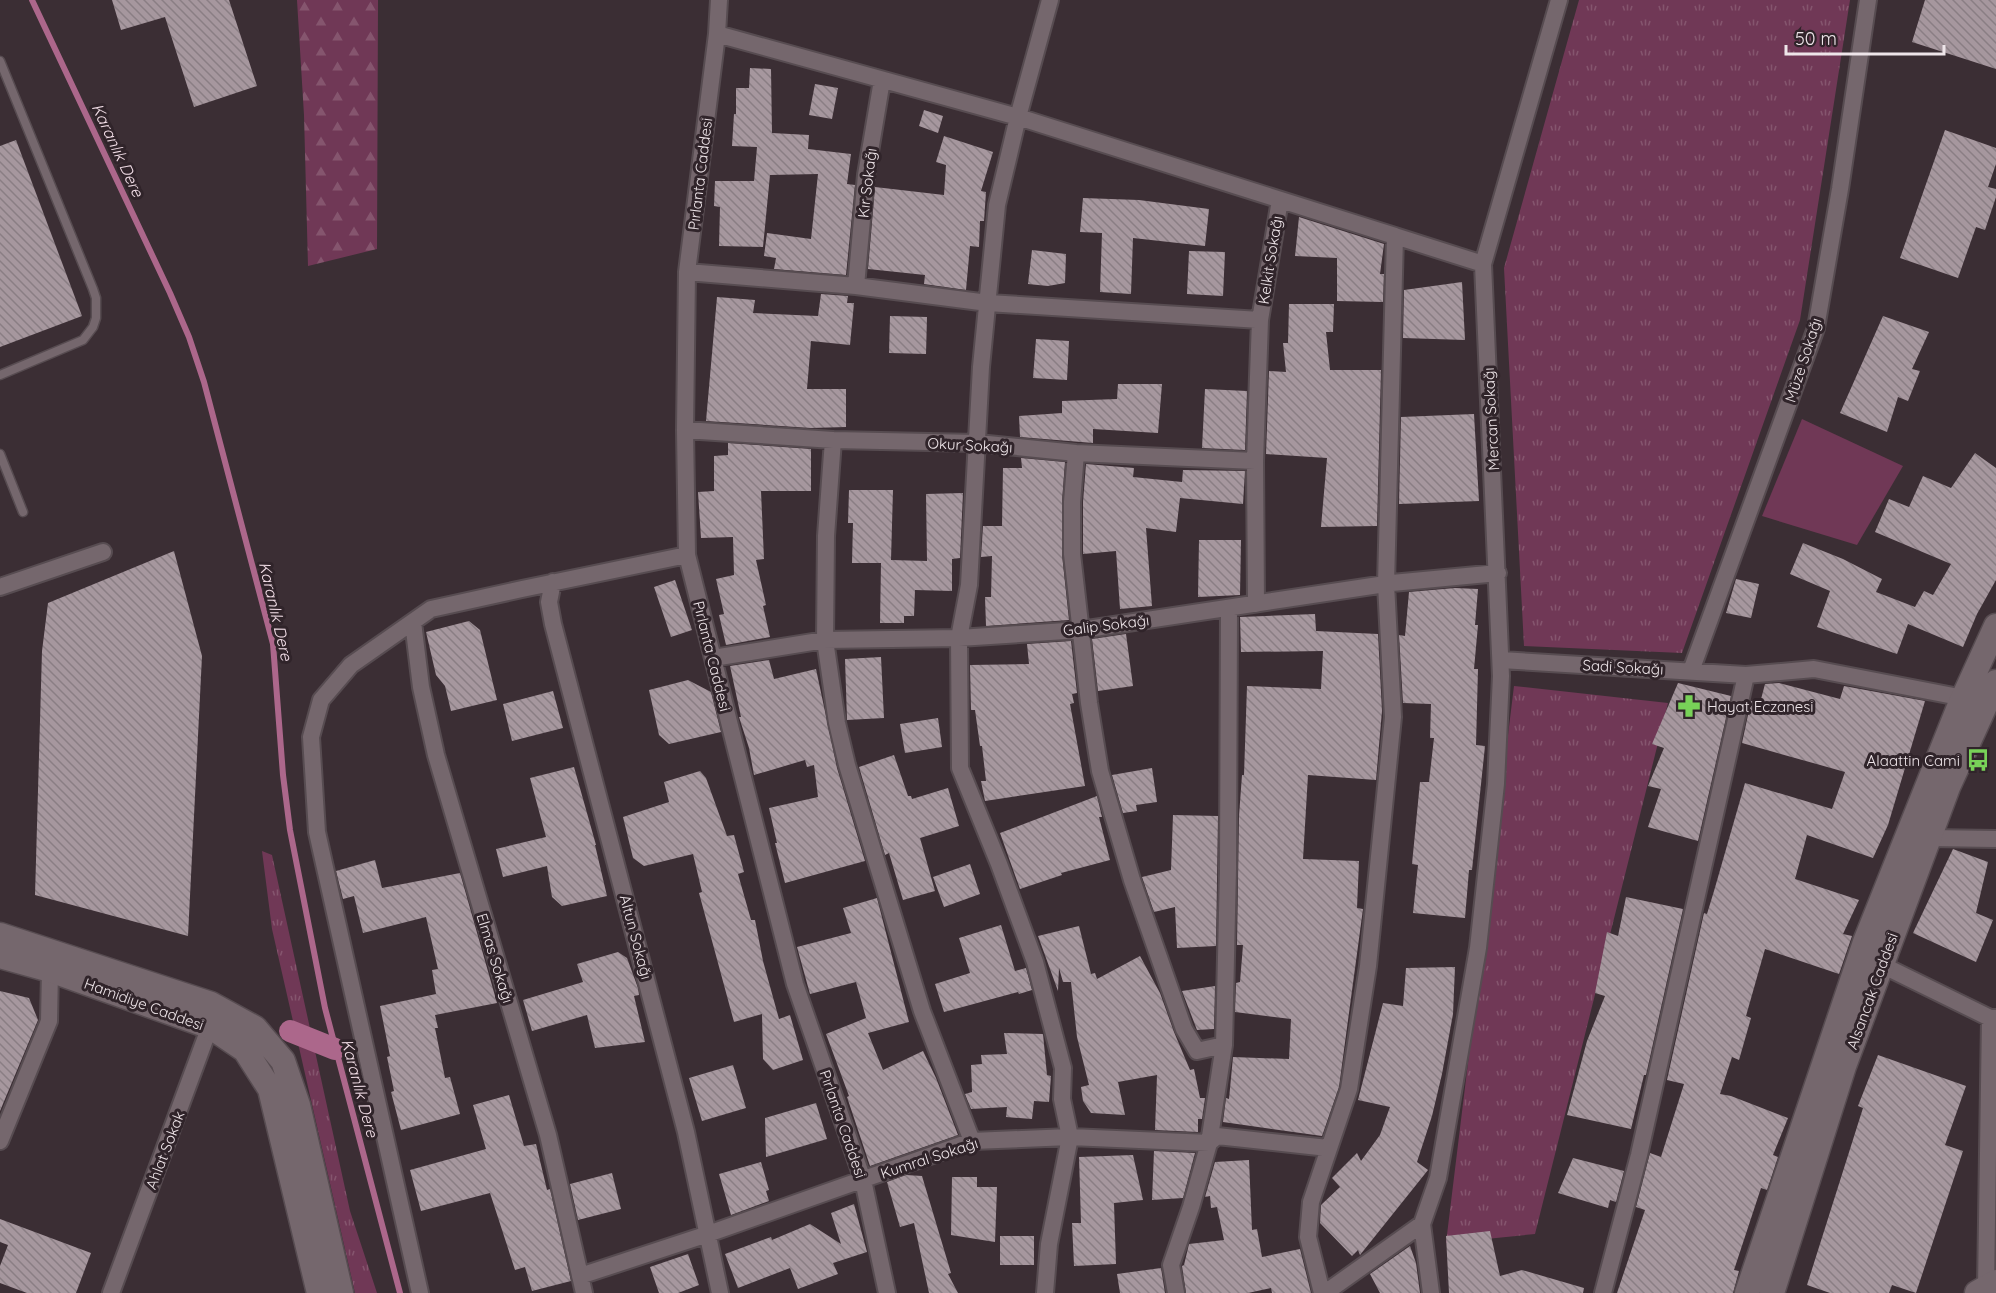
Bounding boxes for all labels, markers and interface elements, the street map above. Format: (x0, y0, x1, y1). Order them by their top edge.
scale bar (1786, 18, 1944, 56)
text: 50 m (1795, 27, 1837, 50)
water label: Karanlık Dere (88, 100, 149, 201)
street label: Pırlanta Caddesi (684, 117, 716, 231)
street label: Kır Sokağı (853, 147, 881, 219)
street label: Kelkit Sokağı (1254, 214, 1286, 306)
street label: Müze Sokağı (1780, 315, 1826, 405)
street label: Mercan Sokağı (1479, 367, 1503, 471)
street label: Okur Sokağı (927, 433, 1013, 457)
water label: Karanlık Dere (255, 560, 297, 663)
street label: Pırlanta Caddesi (689, 599, 735, 713)
street label: Galip Sokağı (1062, 610, 1150, 640)
street label: Sadi Sokağı (1582, 655, 1664, 679)
pharmacy icon: Hayat Eczanesi (1676, 693, 1702, 719)
place label: Hayat Eczanesi (1707, 697, 1814, 716)
bus stop icon: Alaattin Cami (1965, 747, 1991, 773)
place label: Alaattin Cami (1867, 751, 1960, 770)
street label: Altun Sokağı (616, 893, 656, 981)
street label: Elmas Sokağı (472, 911, 518, 1005)
street label: Alsancak Caddesi (1842, 930, 1902, 1052)
street label: Hamidiye Caddesi (82, 974, 206, 1034)
water label: Karanlık Dere (337, 1037, 383, 1140)
street label: Pırlanta Caddesi (816, 1067, 870, 1181)
street label: Ahlat Sokak (141, 1108, 189, 1192)
street label: Kumral Sokağı (878, 1133, 980, 1183)

